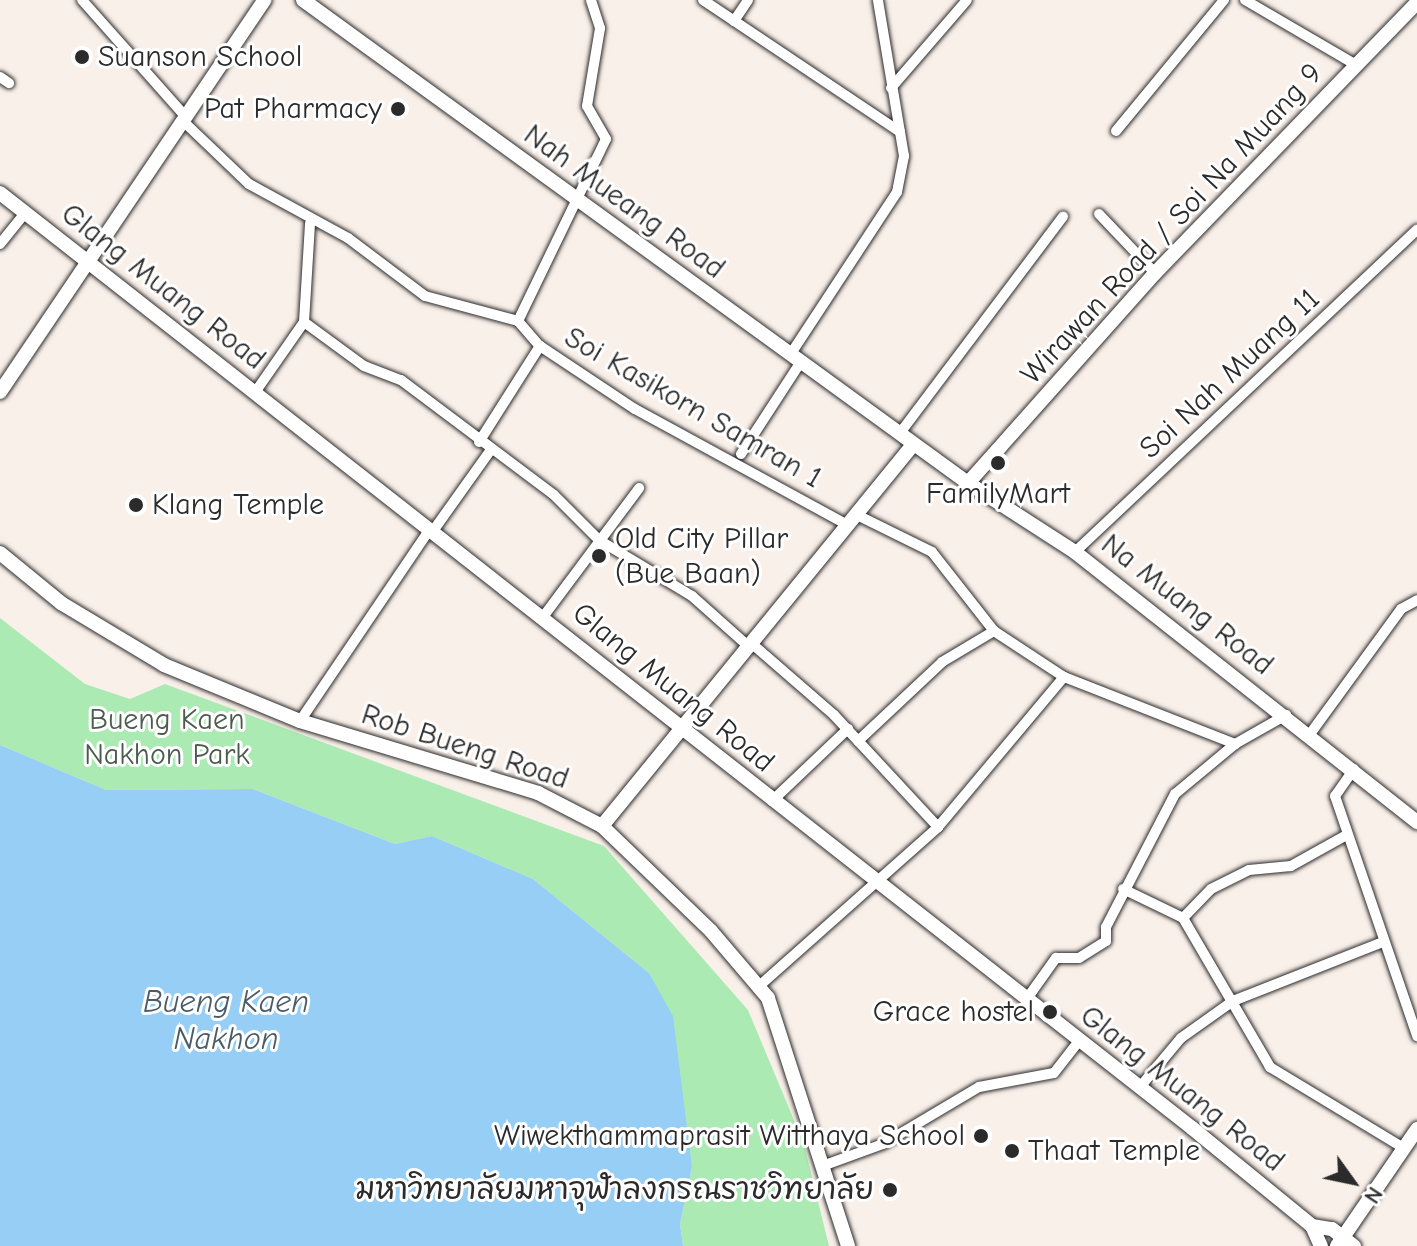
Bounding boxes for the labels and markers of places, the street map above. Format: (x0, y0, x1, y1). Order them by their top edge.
place label: Suanson School (98, 39, 302, 75)
marker: Suanson School (73, 48, 91, 66)
place label: Pat Pharmacy (204, 91, 382, 127)
marker: Pat Pharmacy (389, 100, 407, 118)
marker: FamilyMart (989, 454, 1007, 472)
place label: FamilyMart (926, 476, 1070, 512)
place label: Klang Temple (152, 487, 324, 523)
marker: Klang Temple (127, 496, 145, 514)
place label: Old City Pillar (Bue Baan) (615, 521, 788, 592)
marker: Old City Pillar (Bue Baan) (590, 547, 608, 565)
place label: Grace hostel (873, 994, 1034, 1030)
marker: Grace hostel (1041, 1003, 1059, 1021)
place label: Wiwekthammaprasit Witthaya School (494, 1118, 965, 1154)
marker: Wiwekthammaprasit Witthaya School (972, 1127, 990, 1145)
place label: Thaat Temple (1028, 1133, 1200, 1169)
marker: Thaat Temple (1003, 1142, 1021, 1160)
place label: มหาวิทยาลัยมหาจุฬาลงกรณราชวิทยาลัย (356, 1172, 874, 1208)
marker: มหาวิทยาลัยมหาจุฬาลงกรณราชวิทยาลัย (881, 1181, 899, 1199)

